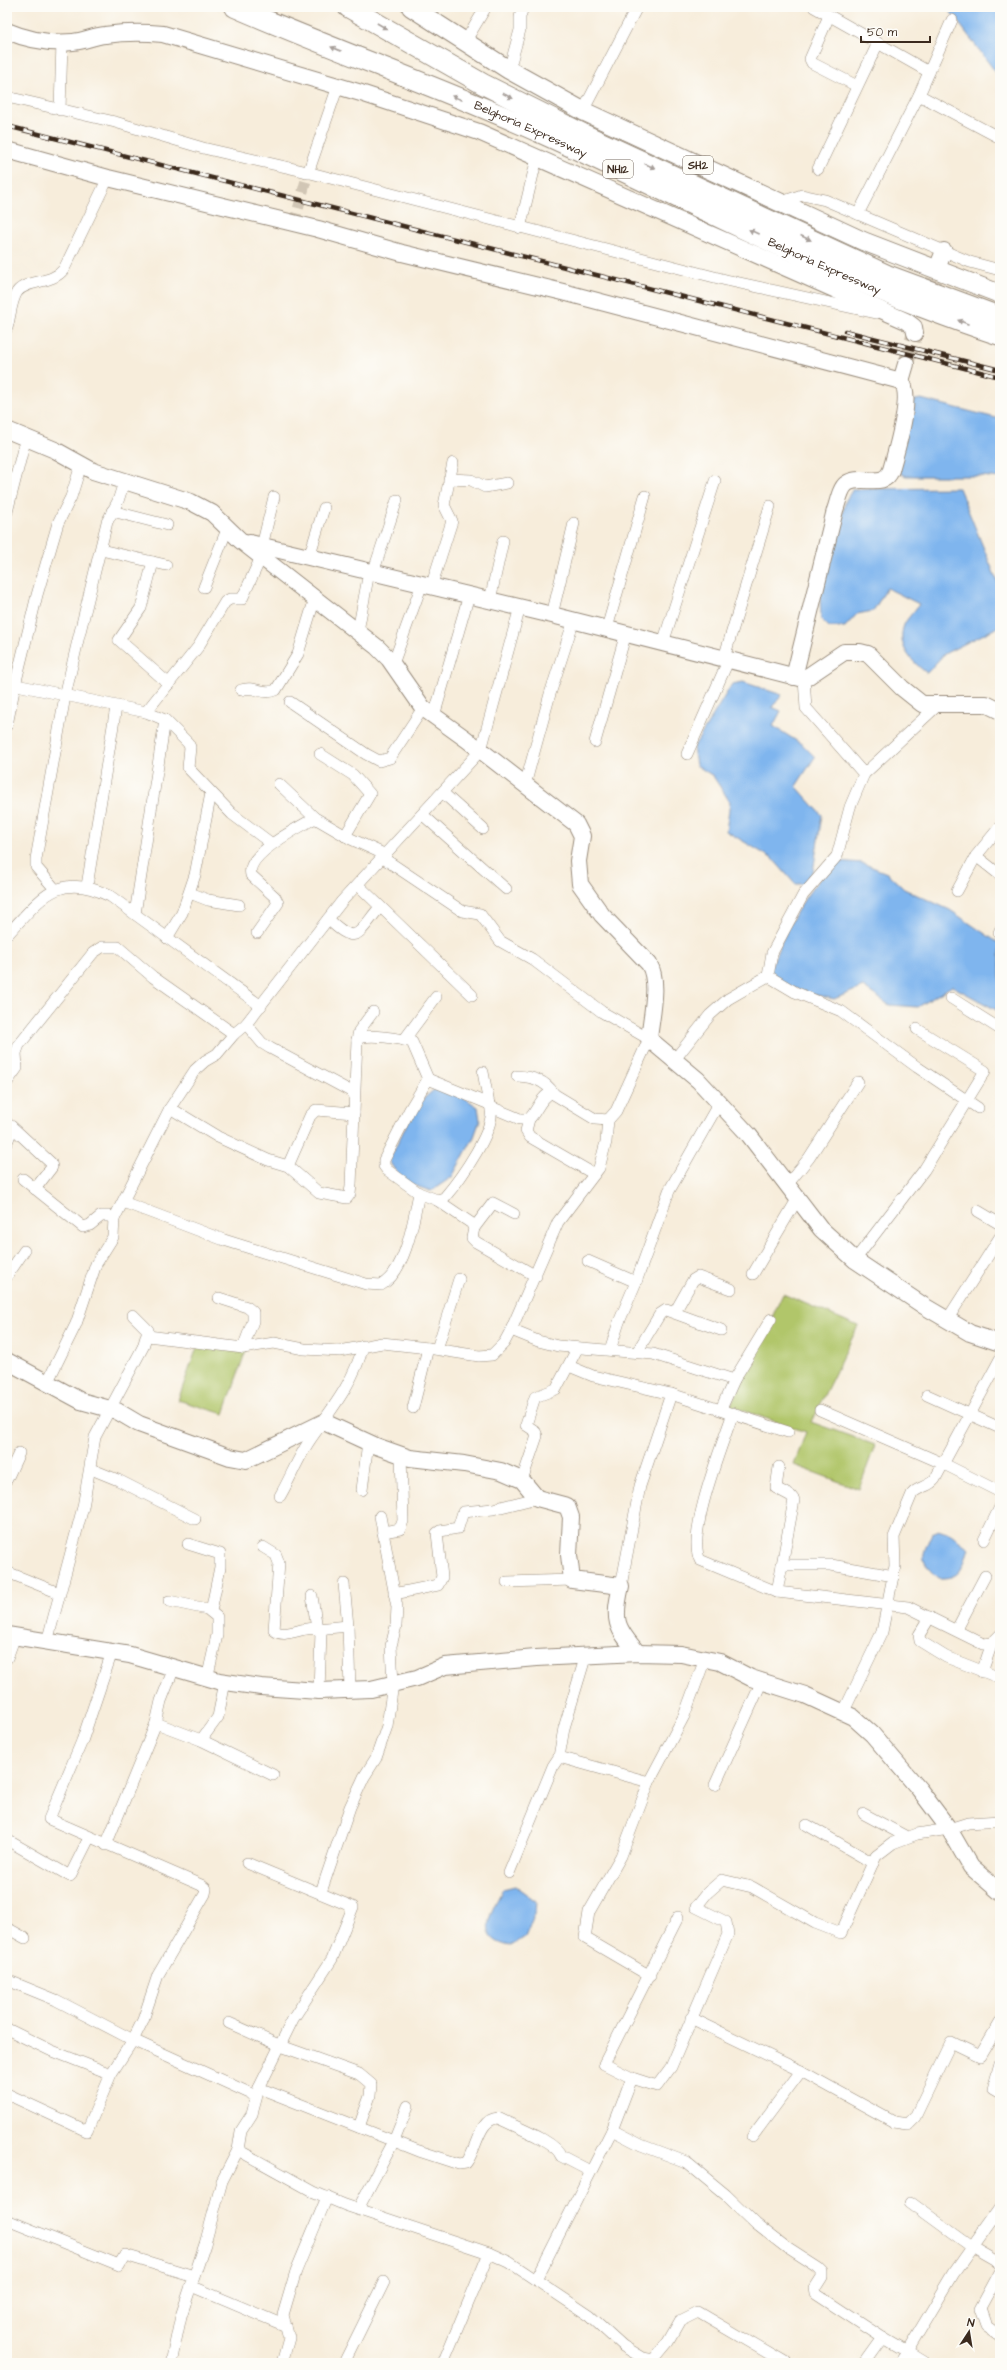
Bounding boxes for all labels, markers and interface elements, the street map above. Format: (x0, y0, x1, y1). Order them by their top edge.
scale bar (861, 18, 930, 44)
one-way arrow (376, 23, 388, 30)
text: 50 m (867, 24, 898, 41)
one-way arrow (331, 46, 342, 52)
one-way arrow (502, 93, 514, 99)
one-way arrow (451, 95, 462, 101)
street label: Belghoria Expressway (472, 96, 590, 163)
road number: SH2 (683, 156, 713, 174)
road number: NH12 (603, 160, 633, 178)
one-way arrow (644, 163, 656, 169)
one-way arrow (748, 229, 759, 235)
street label: Belghoria Expressway (765, 233, 884, 299)
one-way arrow (800, 235, 812, 241)
one-way arrow (957, 318, 969, 324)
north arrow (949, 2312, 989, 2352)
text: N (966, 2315, 976, 2331)

